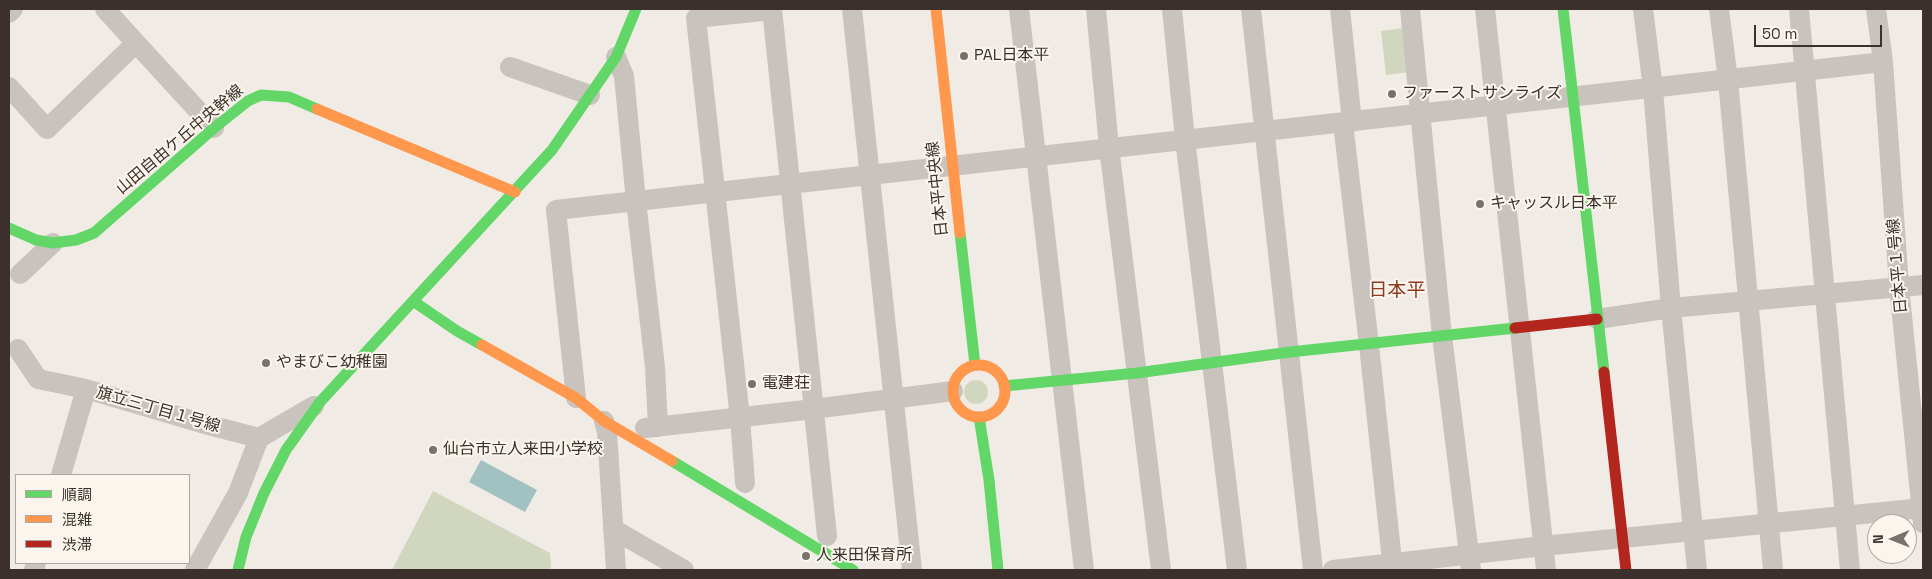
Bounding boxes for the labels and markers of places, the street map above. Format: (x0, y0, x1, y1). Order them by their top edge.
place label: PAL日本平 (974, 46, 1050, 66)
marker: PAL日本平 (958, 50, 970, 62)
place label: ファーストサンライズ (1402, 84, 1562, 104)
marker: ファーストサンライズ (1386, 88, 1398, 100)
place label: キャッスル日本平 (1490, 194, 1618, 214)
marker: キャッスル日本平 (1474, 198, 1486, 210)
place label: やまびこ幼稚園 (276, 353, 388, 373)
marker: やまびこ幼稚園 (260, 357, 272, 369)
place label: 電建荘 (762, 374, 810, 394)
marker: 電建荘 (746, 378, 758, 390)
place label: 仙台市立人来田小学校 (443, 440, 603, 460)
marker: 仙台市立人来田小学校 (427, 444, 439, 456)
place label: 人来田保育所 (816, 546, 912, 566)
marker: 人来田保育所 (800, 550, 812, 562)

